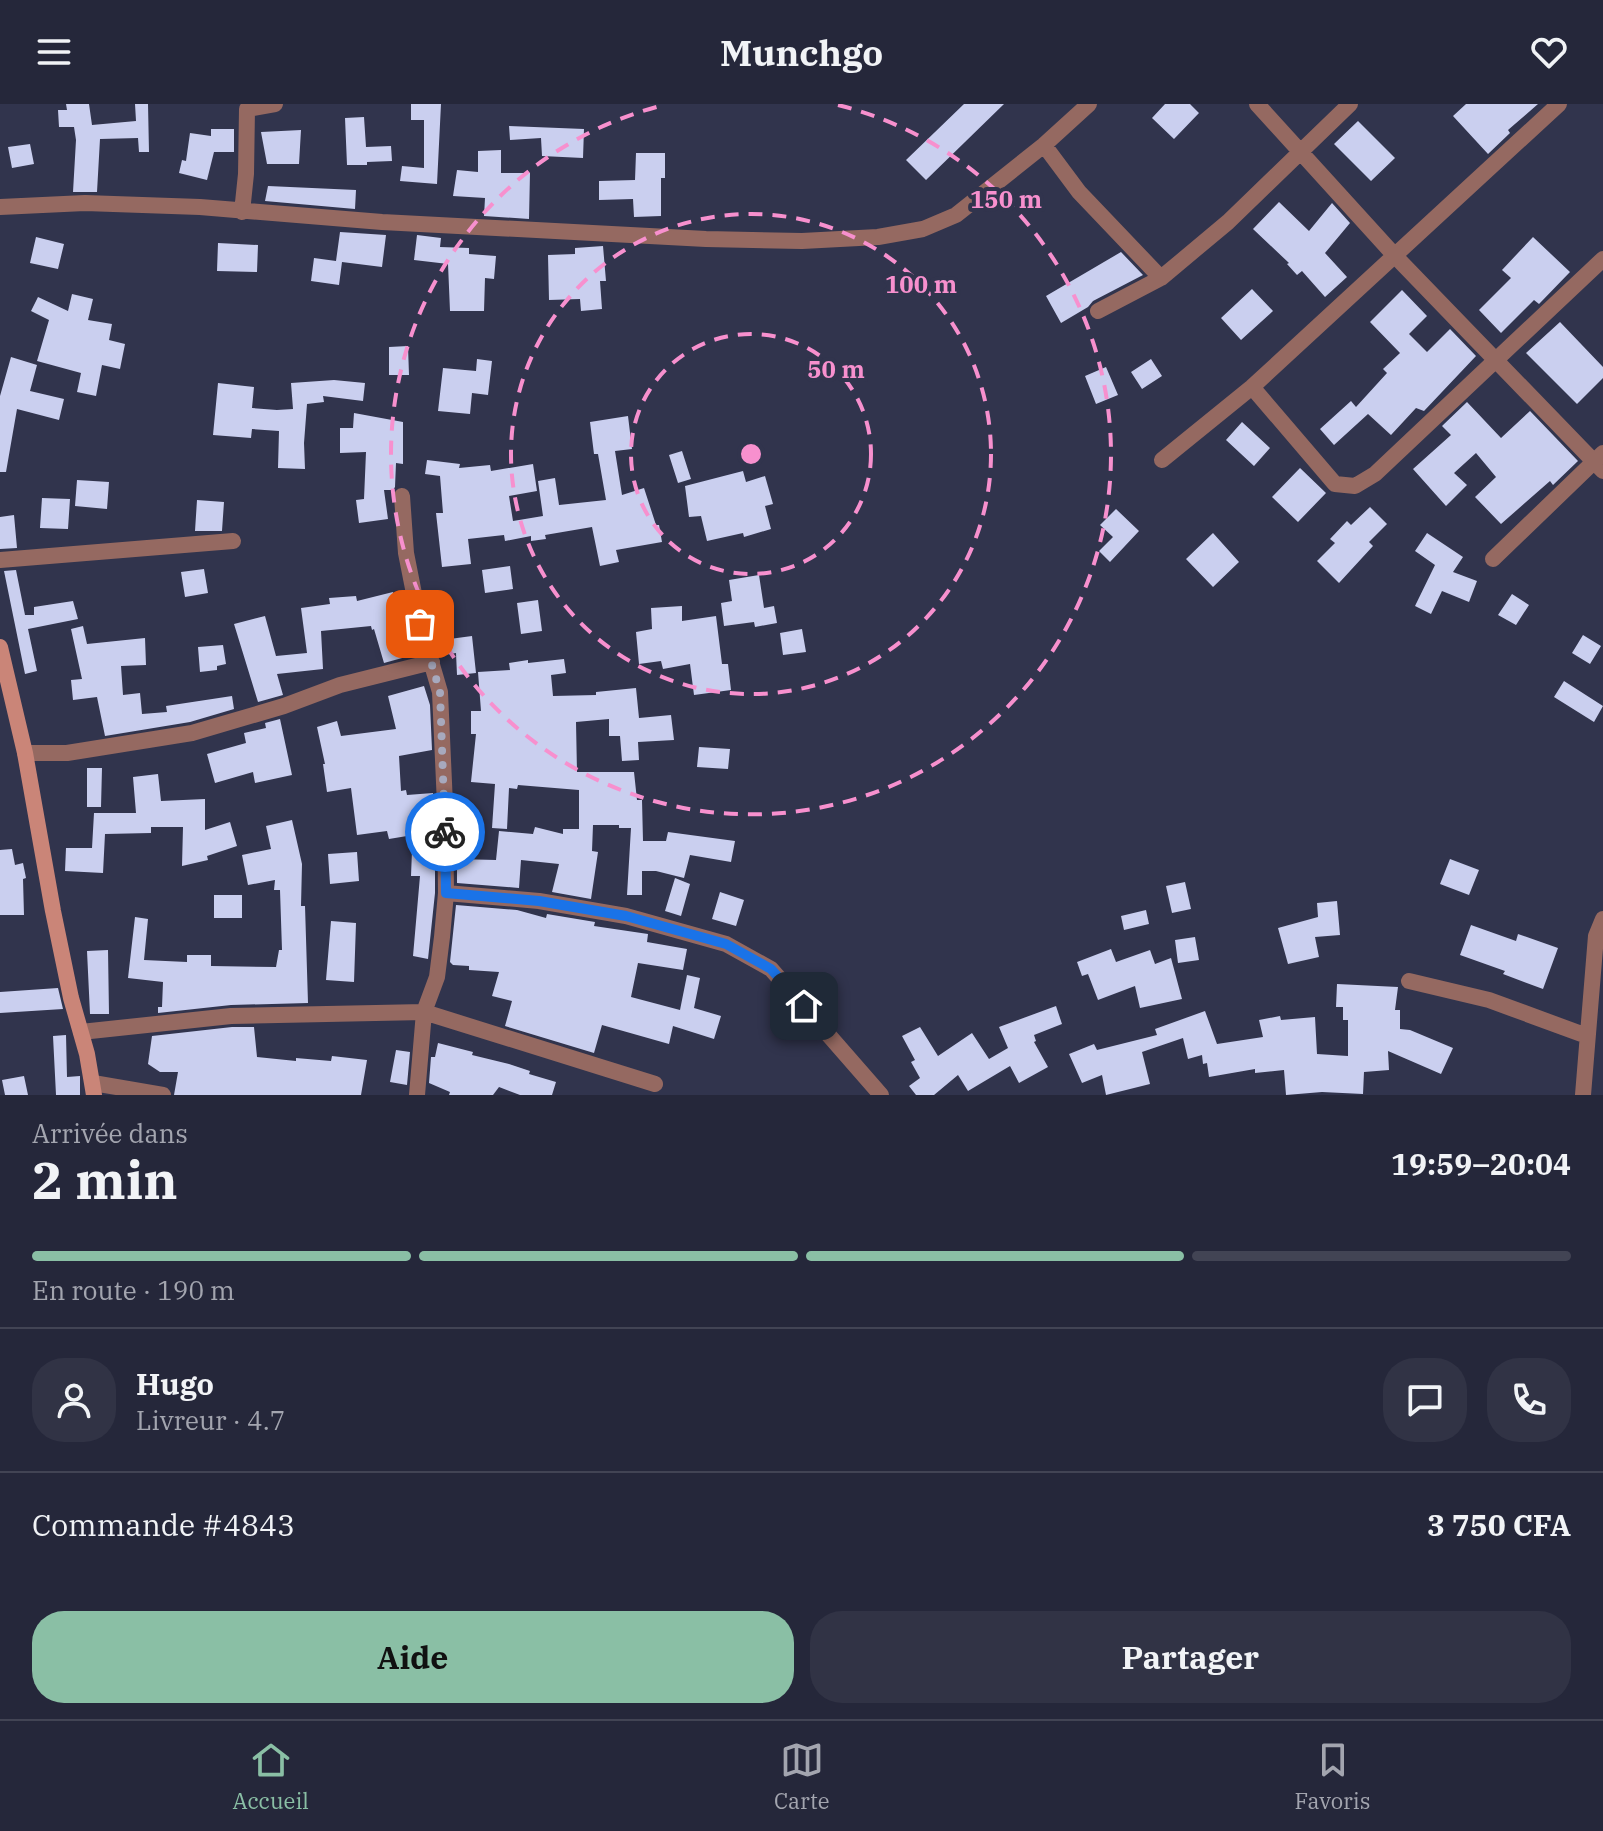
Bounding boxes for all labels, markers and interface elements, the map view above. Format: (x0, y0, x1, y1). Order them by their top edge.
text: Munchgo (720, 29, 883, 76)
icon: menu (32, 30, 76, 74)
icon: heart (1527, 30, 1571, 74)
text: 150 m (970, 183, 1042, 215)
text: 100 m (885, 268, 957, 300)
text: 50 m (807, 353, 865, 385)
centre of rings (737, 440, 765, 468)
pin (386, 590, 454, 658)
icon: bag (398, 602, 442, 646)
courier (405, 792, 485, 872)
icon: bike (423, 810, 467, 854)
pin (770, 972, 838, 1040)
icon: home (782, 984, 826, 1028)
text: Arrivée dans (32, 1116, 188, 1150)
text: 19:59–20:04 (1391, 1144, 1571, 1183)
text: 2 min (32, 1146, 178, 1213)
text: En route · 190 m (32, 1273, 235, 1307)
button: person (32, 1358, 116, 1442)
button: chat (1383, 1358, 1467, 1442)
button: phone (1487, 1358, 1571, 1442)
text: Hugo (136, 1364, 214, 1403)
text: Livreur · 4.7 (136, 1403, 285, 1437)
text: Commande #4843 (32, 1505, 295, 1544)
text: 3 750 CFA (1427, 1505, 1571, 1544)
button: Aide (32, 1611, 794, 1703)
button: Partager (810, 1611, 1571, 1703)
tab: Accueil (233, 1738, 309, 1815)
tab: Carte (774, 1738, 830, 1815)
tab: Favoris (1295, 1738, 1370, 1815)

